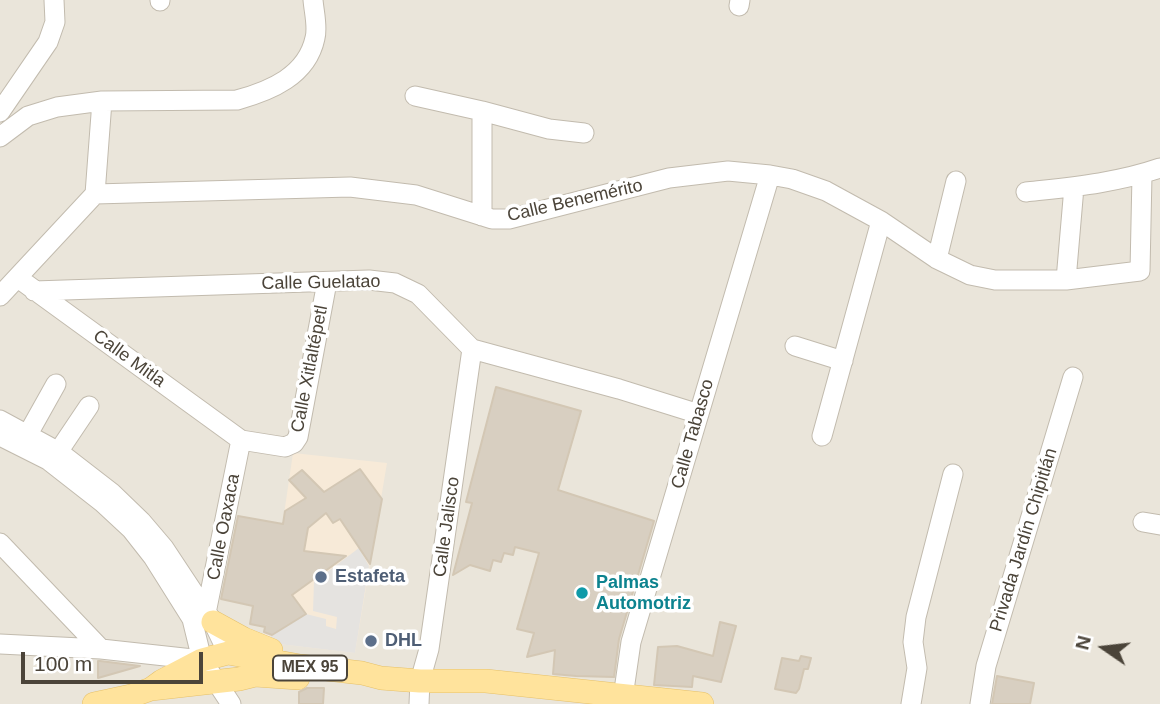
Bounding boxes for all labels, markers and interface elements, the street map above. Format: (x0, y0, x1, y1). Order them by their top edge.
street label: Calle Benemérito (505, 175, 645, 227)
street label: Calle Guelatao (261, 271, 381, 295)
street label: Calle Xitlaltépetl (287, 304, 333, 434)
street label: Calle Mitla (89, 326, 169, 392)
street label: Calle Tabasco (667, 377, 719, 491)
street label: Privada Jardín Chipitlán (986, 445, 1062, 635)
street label: Calle Oaxaca (203, 472, 245, 582)
street label: Calle Jalisco (429, 475, 465, 579)
place label: Estafeta (335, 566, 405, 588)
marker: Estafeta (313, 569, 329, 585)
place label: Palmas Automotriz (596, 572, 691, 614)
marker: Palmas Automotriz (574, 585, 590, 601)
north arrow (1069, 613, 1139, 683)
place label: DHL (385, 630, 422, 652)
marker: DHL (363, 633, 379, 649)
text: N (1071, 634, 1095, 652)
scale bar (24, 638, 206, 682)
text: 100 m (34, 652, 92, 675)
road number: MEX 95 (273, 656, 347, 680)

